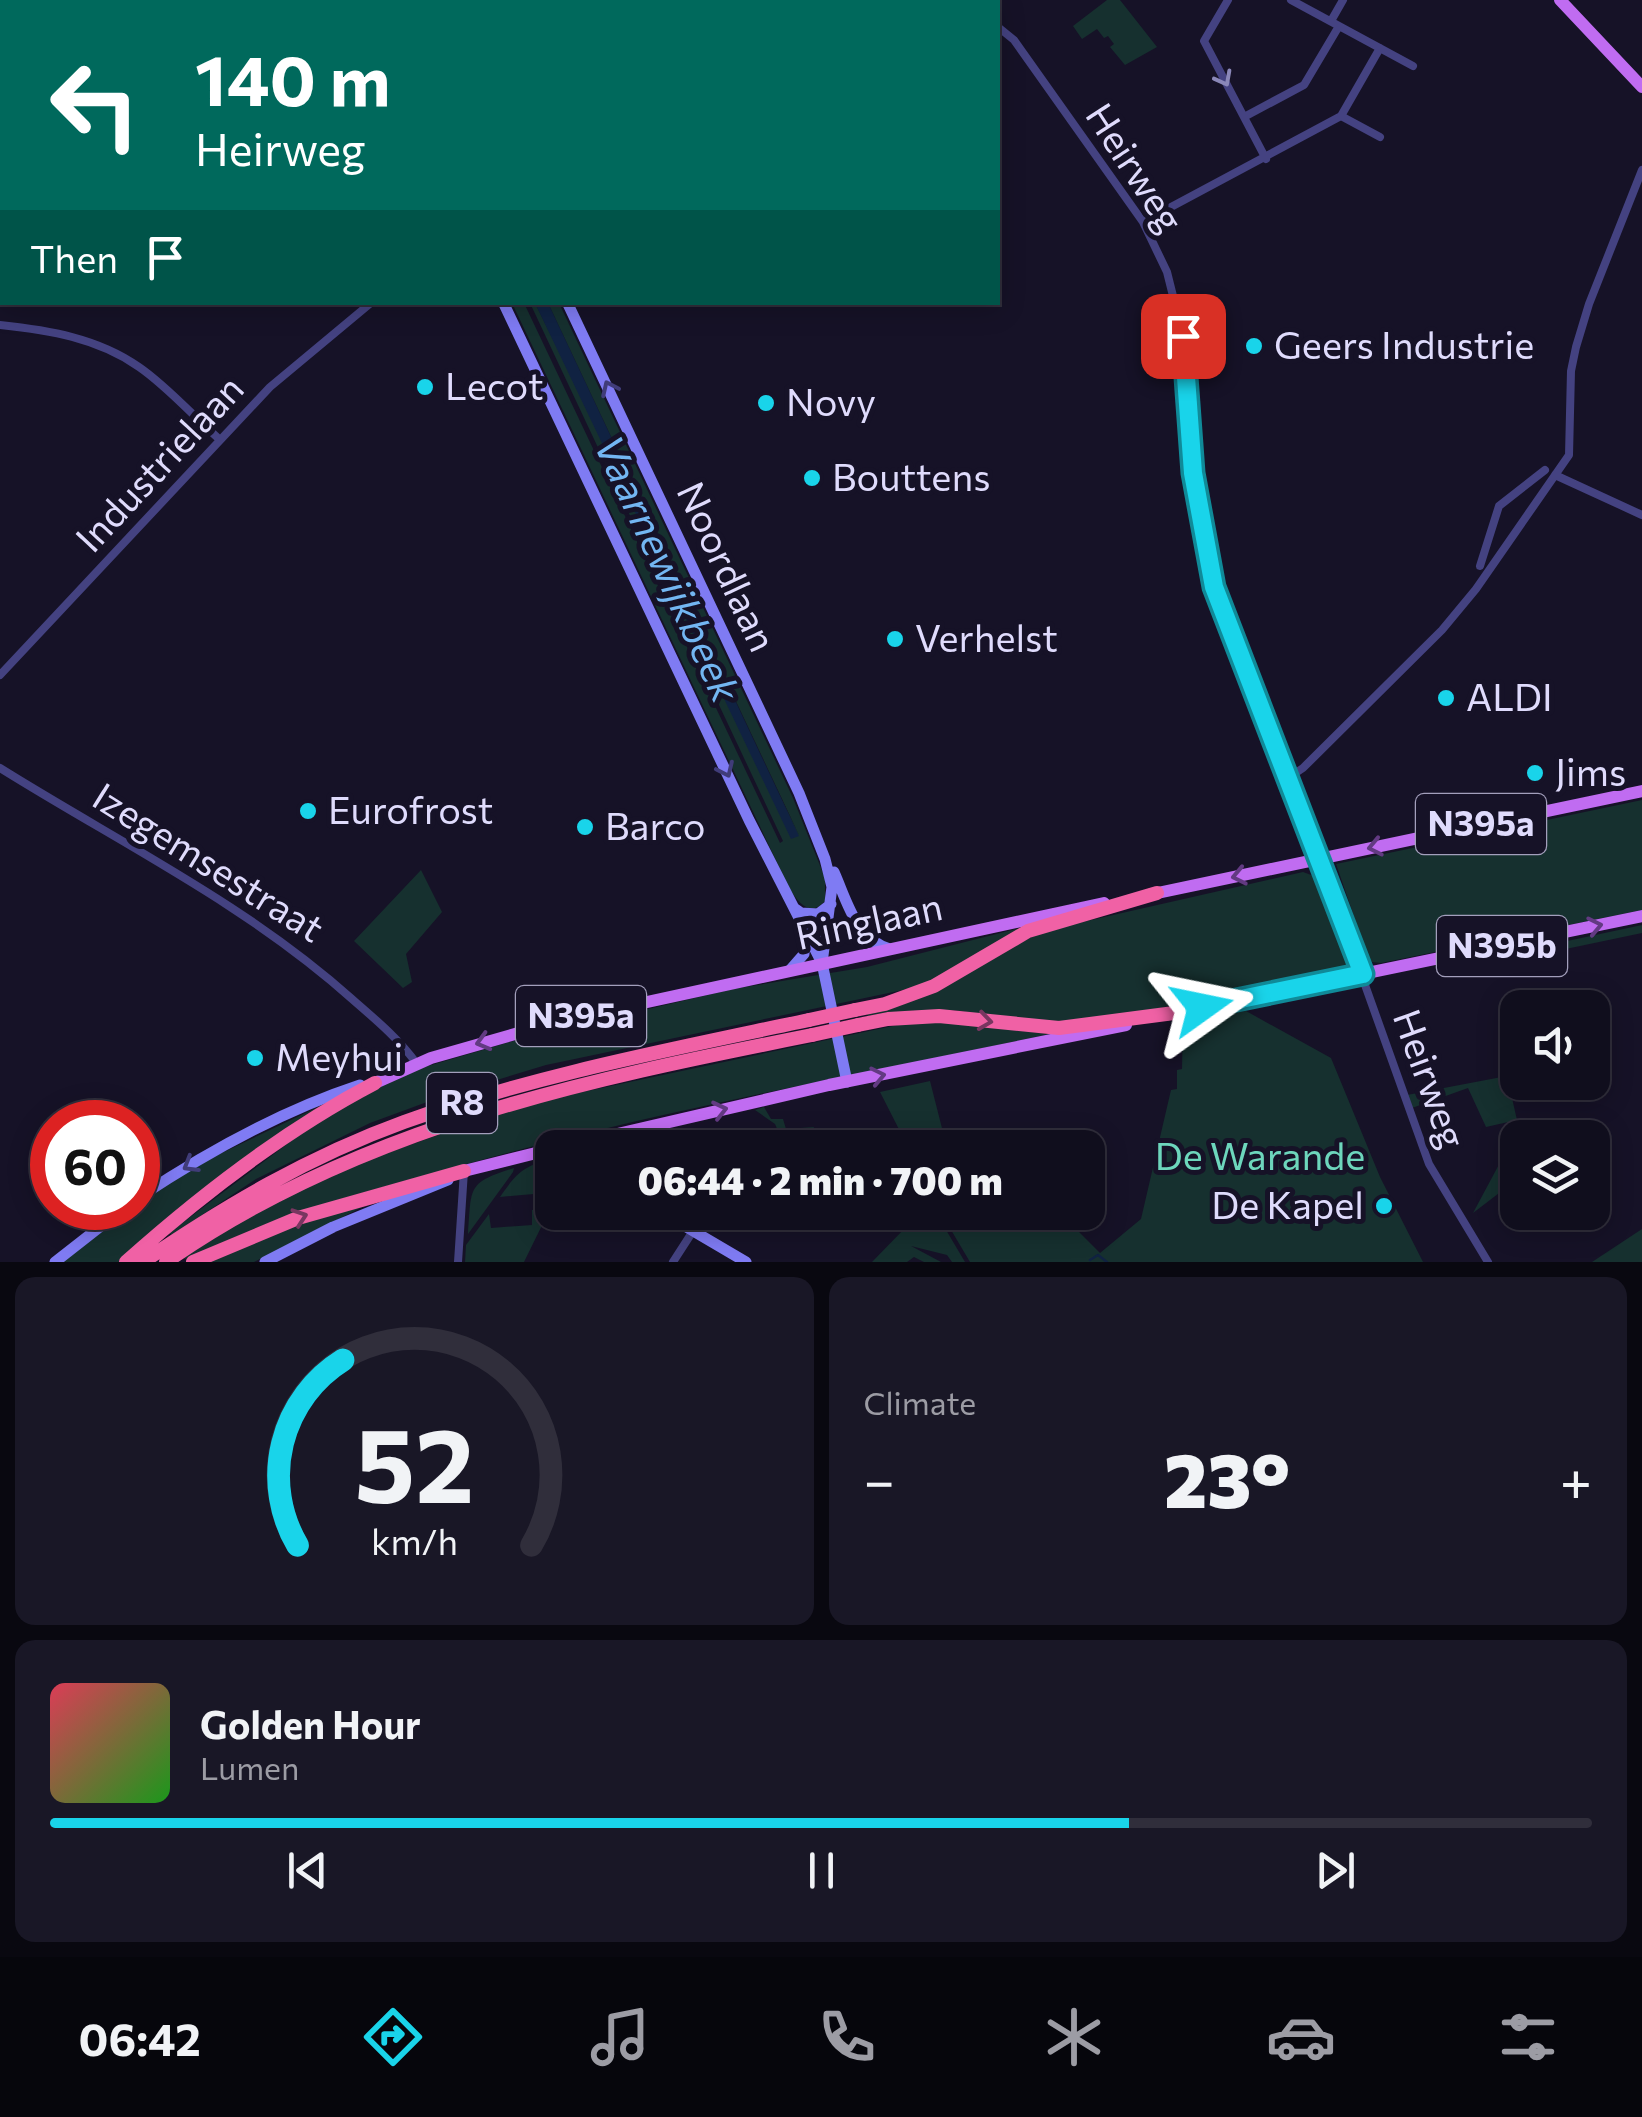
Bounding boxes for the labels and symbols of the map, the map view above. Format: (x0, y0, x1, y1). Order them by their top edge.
one-way arrow (1212, 68, 1231, 86)
street label: Heirweg (1077, 94, 1195, 240)
pin (1141, 294, 1226, 379)
place label: Geers Industrie (1274, 320, 1534, 367)
marker: Geers Industrie (1243, 335, 1265, 357)
place label: Lecot (445, 361, 544, 408)
street label: Industrielaan (64, 364, 252, 560)
marker: Lecot (414, 376, 436, 398)
place label: Novy (786, 377, 876, 424)
one-way arrow (601, 380, 621, 398)
marker: Novy (755, 392, 777, 414)
water label: Vaarnewijkbeek (586, 427, 753, 710)
place label: Bouttens (832, 452, 990, 499)
marker: Bouttens (801, 467, 823, 489)
street label: Noordlaan (669, 474, 788, 658)
place label: Verhelst (915, 613, 1058, 660)
marker: Verhelst (884, 628, 906, 650)
place label: ALDI (1466, 672, 1553, 719)
marker: ALDI (1435, 687, 1457, 709)
place label: Jims (1555, 747, 1626, 794)
one-way arrow (713, 760, 733, 778)
marker: Jims (1524, 762, 1546, 784)
street label: Izegemsestraat (85, 771, 333, 951)
place label: Eurofrost (328, 785, 493, 832)
road number: N395a (1416, 794, 1546, 854)
marker: Eurofrost (297, 800, 319, 822)
place label: Barco (605, 801, 705, 848)
marker: Barco (574, 816, 596, 838)
one-way arrow (1367, 835, 1384, 856)
one-way arrow (1231, 864, 1248, 885)
street label: Ringlaan (791, 881, 946, 958)
road number: N395b (1437, 916, 1567, 976)
one-way arrow (1586, 917, 1603, 938)
position arrow (1150, 955, 1254, 1059)
road number: N395a (516, 986, 646, 1046)
street label: Heirweg (1385, 1003, 1478, 1154)
one-way arrow (976, 1010, 993, 1031)
one-way arrow (476, 1030, 493, 1051)
place label: Meyhui (275, 1032, 403, 1079)
marker: Meyhui (244, 1047, 266, 1069)
one-way arrow (869, 1066, 886, 1087)
road number: R8 (427, 1073, 497, 1133)
speed limit sign: 60 (30, 1100, 160, 1230)
one-way arrow (711, 1101, 728, 1122)
park label: De Warande (1155, 1131, 1365, 1178)
one-way arrow (183, 1153, 201, 1172)
place label: De Kapel (1211, 1180, 1364, 1227)
marker: De Kapel (1373, 1195, 1395, 1217)
one-way arrow (290, 1209, 307, 1229)

